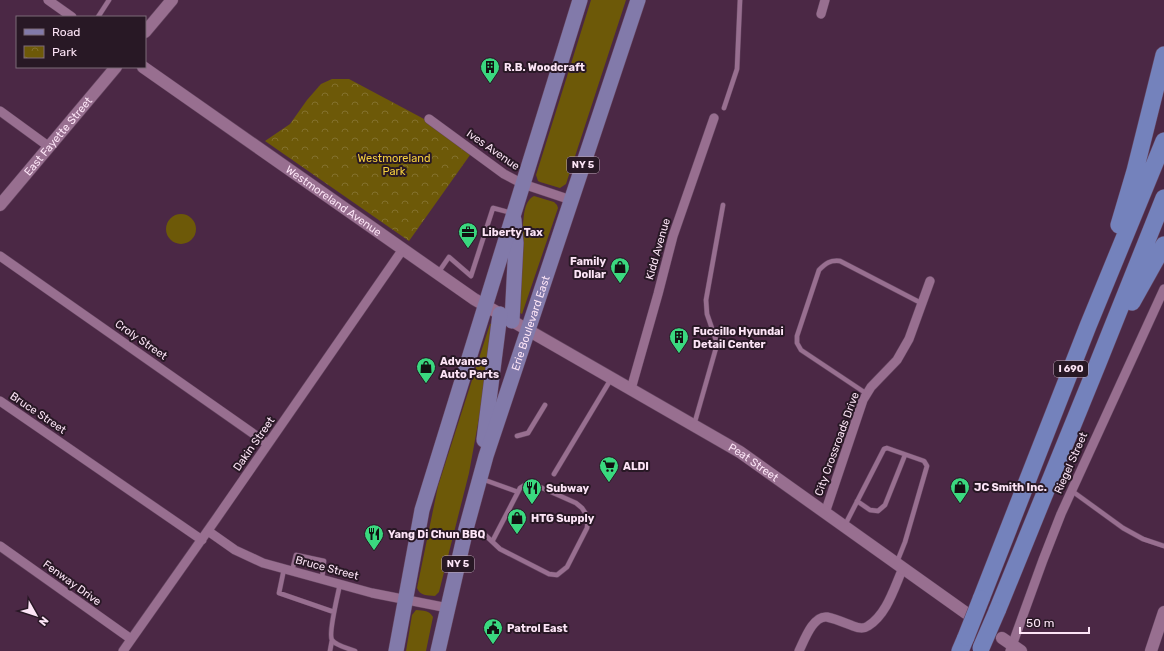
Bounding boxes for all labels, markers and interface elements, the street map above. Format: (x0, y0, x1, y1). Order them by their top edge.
legend (16, 16, 146, 68)
text: Road (52, 25, 80, 39)
text: Park (52, 45, 78, 59)
building icon: R.B. Woodcraft (479, 56, 501, 84)
place label: R.B. Woodcraft (504, 61, 585, 74)
street label: East Fayette Street (21, 94, 95, 178)
street label: Ives Avenue (464, 127, 522, 173)
park label: Westmoreland Park (358, 152, 430, 178)
road number: NY 5 (567, 157, 599, 173)
street label: Westmoreland Avenue (283, 163, 384, 239)
street label: Kidd Avenue (643, 217, 673, 281)
office icon: Liberty Tax (457, 221, 479, 249)
place label: Liberty Tax (482, 226, 543, 239)
place label: Family Dollar (570, 255, 606, 281)
shop icon: Family Dollar (609, 256, 631, 284)
street label: Erie Boulevard East (508, 273, 552, 372)
street label: Croly Street (112, 317, 170, 363)
place label: Fuccillo Hyundai Detail Center (693, 325, 784, 351)
building icon: Fuccillo Hyundai Detail Center (668, 326, 690, 354)
place label: Advance Auto Parts (440, 355, 499, 381)
shop icon: Advance Auto Parts (415, 356, 437, 384)
road number: I 690 (1054, 361, 1088, 377)
street label: Bruce Street (7, 389, 69, 437)
street label: City Crossroads Drive (812, 390, 862, 498)
street label: Dakin Street (231, 414, 278, 474)
street label: Riegel Street (1052, 430, 1091, 496)
street label: Peat Street (726, 440, 782, 484)
supermarket icon: ALDI (598, 455, 620, 483)
place label: ALDI (623, 460, 649, 473)
shop icon: JC Smith Inc. (949, 476, 971, 504)
restaurant icon: Subway (521, 477, 543, 505)
place label: JC Smith Inc. (974, 481, 1047, 494)
place label: Subway (546, 482, 589, 495)
shop icon: HTG Supply (506, 507, 528, 535)
place label: HTG Supply (531, 512, 595, 525)
restaurant icon: Yang Di Chun BBQ (363, 523, 385, 551)
place label: Yang Di Chun BBQ (388, 528, 485, 541)
street label: Bruce Street (294, 553, 361, 583)
road number: NY 5 (442, 556, 474, 572)
street label: Fenway Drive (40, 558, 104, 608)
north arrow (16, 595, 56, 635)
scale bar (1020, 609, 1089, 635)
text: N (36, 614, 51, 628)
text: 50 m (1026, 616, 1054, 630)
public building icon: Patrol East (482, 617, 504, 645)
place label: Patrol East (507, 622, 568, 635)

